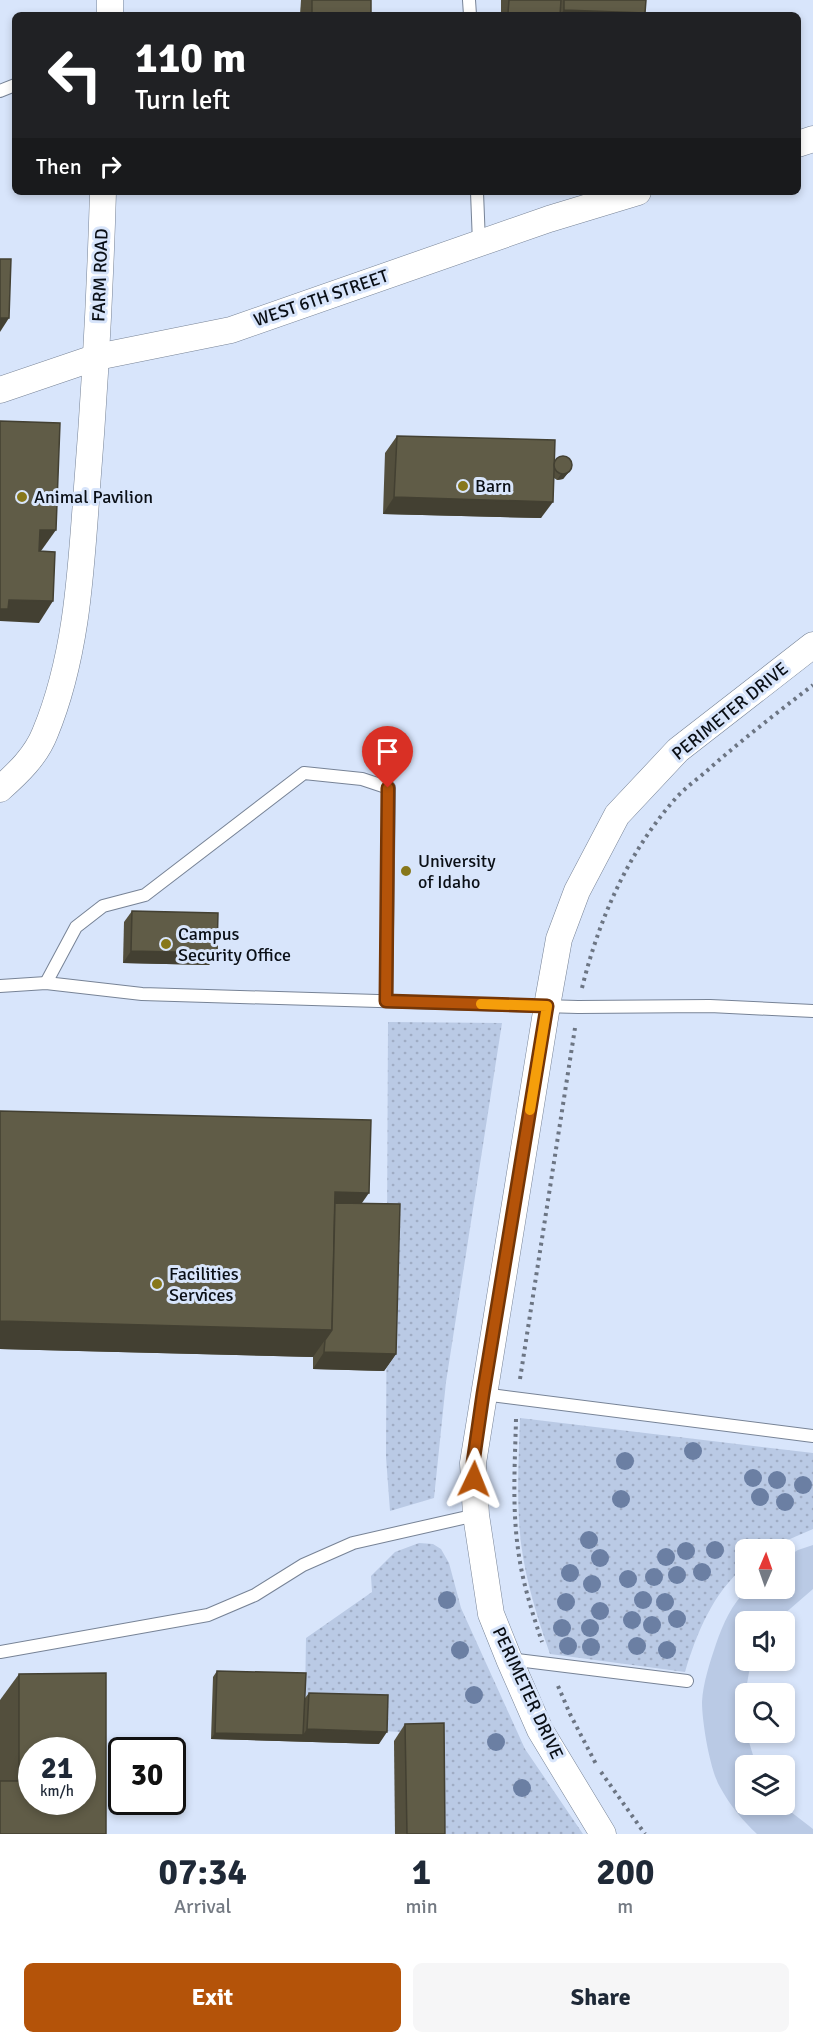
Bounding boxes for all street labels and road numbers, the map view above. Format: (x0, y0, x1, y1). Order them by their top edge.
street label: FARM ROAD (87, 228, 113, 322)
street label: WEST 6TH STREET (251, 265, 391, 331)
street label: PERIMETER DRIVE (667, 657, 793, 765)
street label: PERIMETER DRIVE (488, 1623, 568, 1763)

